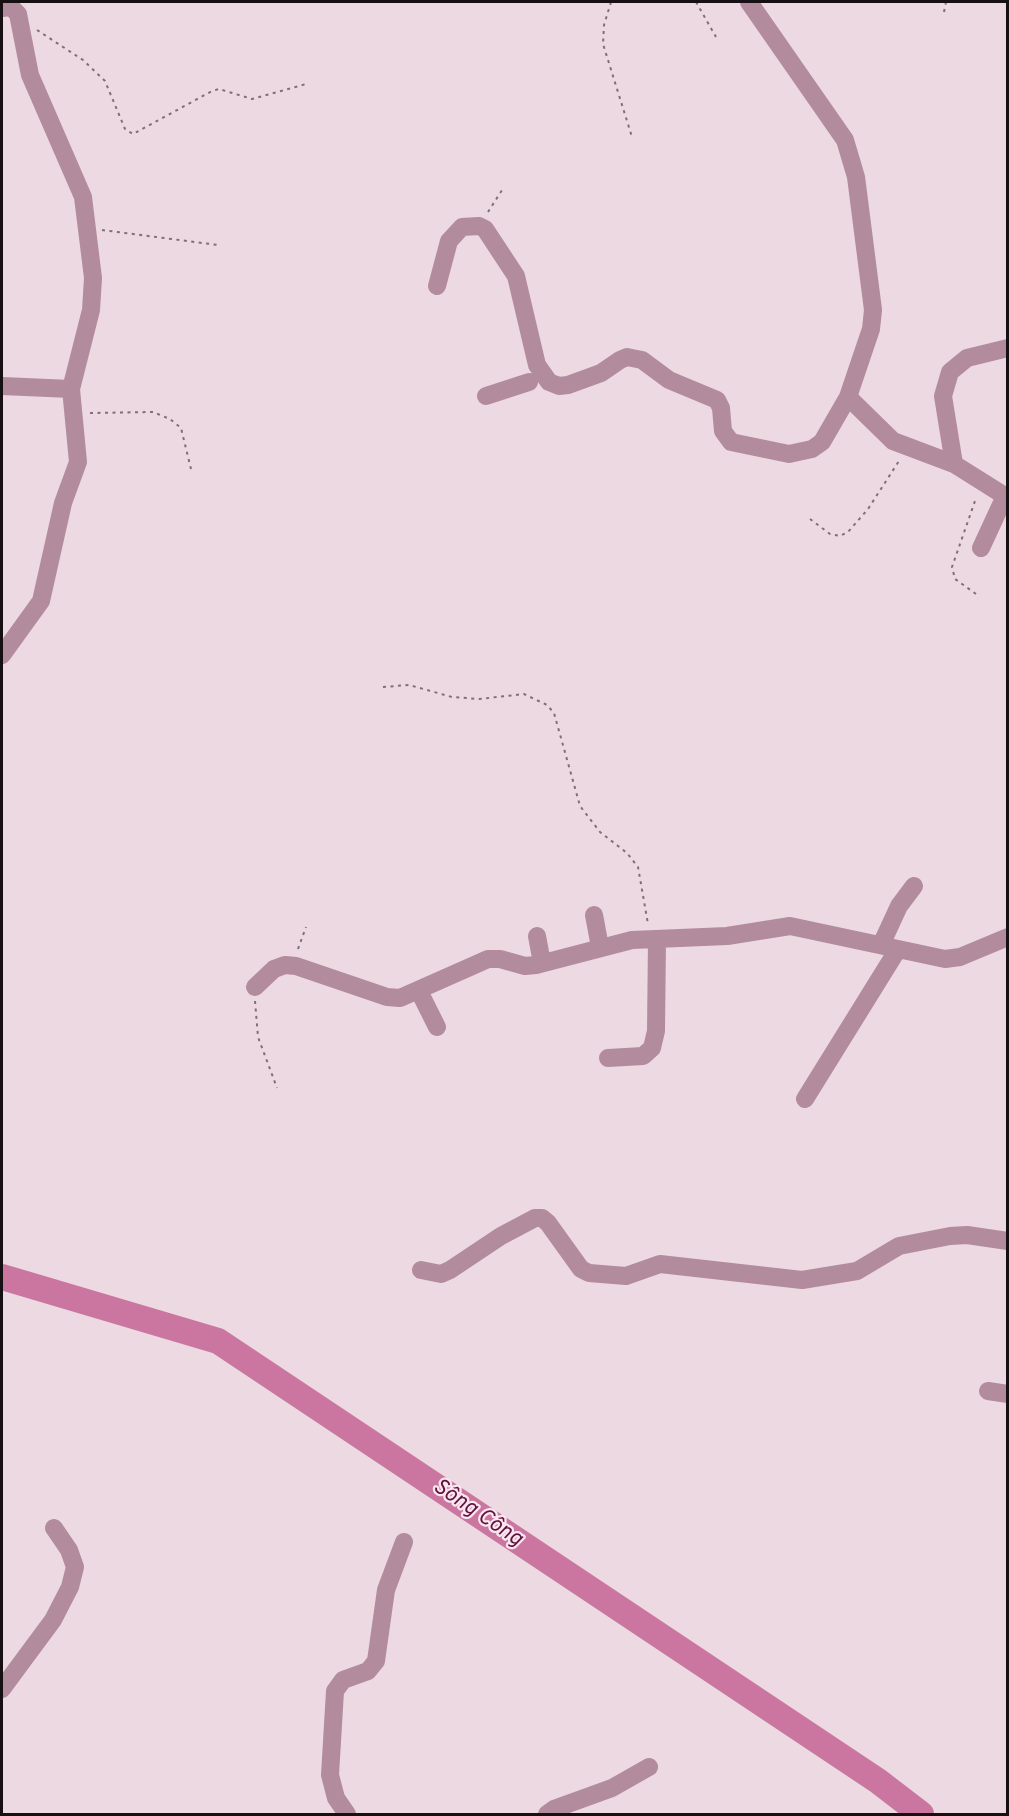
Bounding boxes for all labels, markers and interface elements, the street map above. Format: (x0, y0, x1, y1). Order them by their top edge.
water label: Sông Công (427, 1474, 527, 1554)

